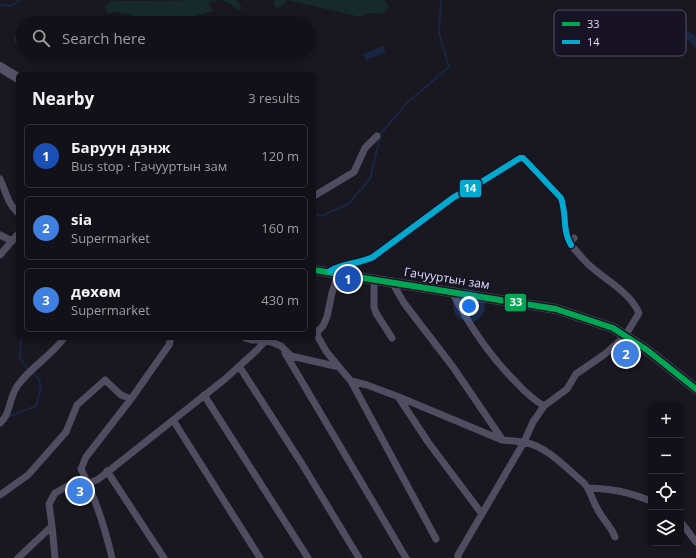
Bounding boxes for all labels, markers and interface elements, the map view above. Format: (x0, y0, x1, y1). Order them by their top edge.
legend (554, 10, 686, 56)
search box (16, 16, 316, 60)
text: 33 (587, 16, 600, 31)
icon: search (30, 27, 52, 49)
text: Search here (62, 28, 146, 48)
text: 14 (587, 34, 600, 49)
text: Nearby (32, 87, 94, 110)
text: 3 results (248, 89, 300, 107)
text: Баруун дэнж (71, 137, 171, 157)
text: 1 (42, 147, 50, 165)
text: 120 m (261, 147, 299, 165)
text: Bus stop · Гачууртын зам (71, 157, 227, 175)
line badge: 14 (459, 179, 482, 198)
text: 14 (464, 180, 477, 195)
text: sia (71, 209, 92, 229)
text: 2 (42, 219, 50, 237)
text: 160 m (261, 219, 299, 237)
text: Supermarket (71, 229, 150, 247)
street label: Гачууртын зам (403, 263, 491, 293)
pin: 1 (335, 264, 361, 294)
text: дөхөм (71, 281, 121, 301)
text: 3 (42, 291, 50, 309)
text: 430 m (261, 291, 299, 309)
line badge: 33 (504, 293, 527, 312)
text: 33 (510, 294, 522, 309)
your location (459, 296, 479, 316)
text: Supermarket (71, 301, 150, 319)
pin: 2 (613, 339, 639, 369)
map controls (648, 402, 684, 546)
button: + (648, 402, 684, 438)
button: − (648, 438, 684, 474)
button: locate (648, 474, 684, 510)
pin: 3 (67, 476, 93, 506)
button: layers (648, 510, 684, 546)

